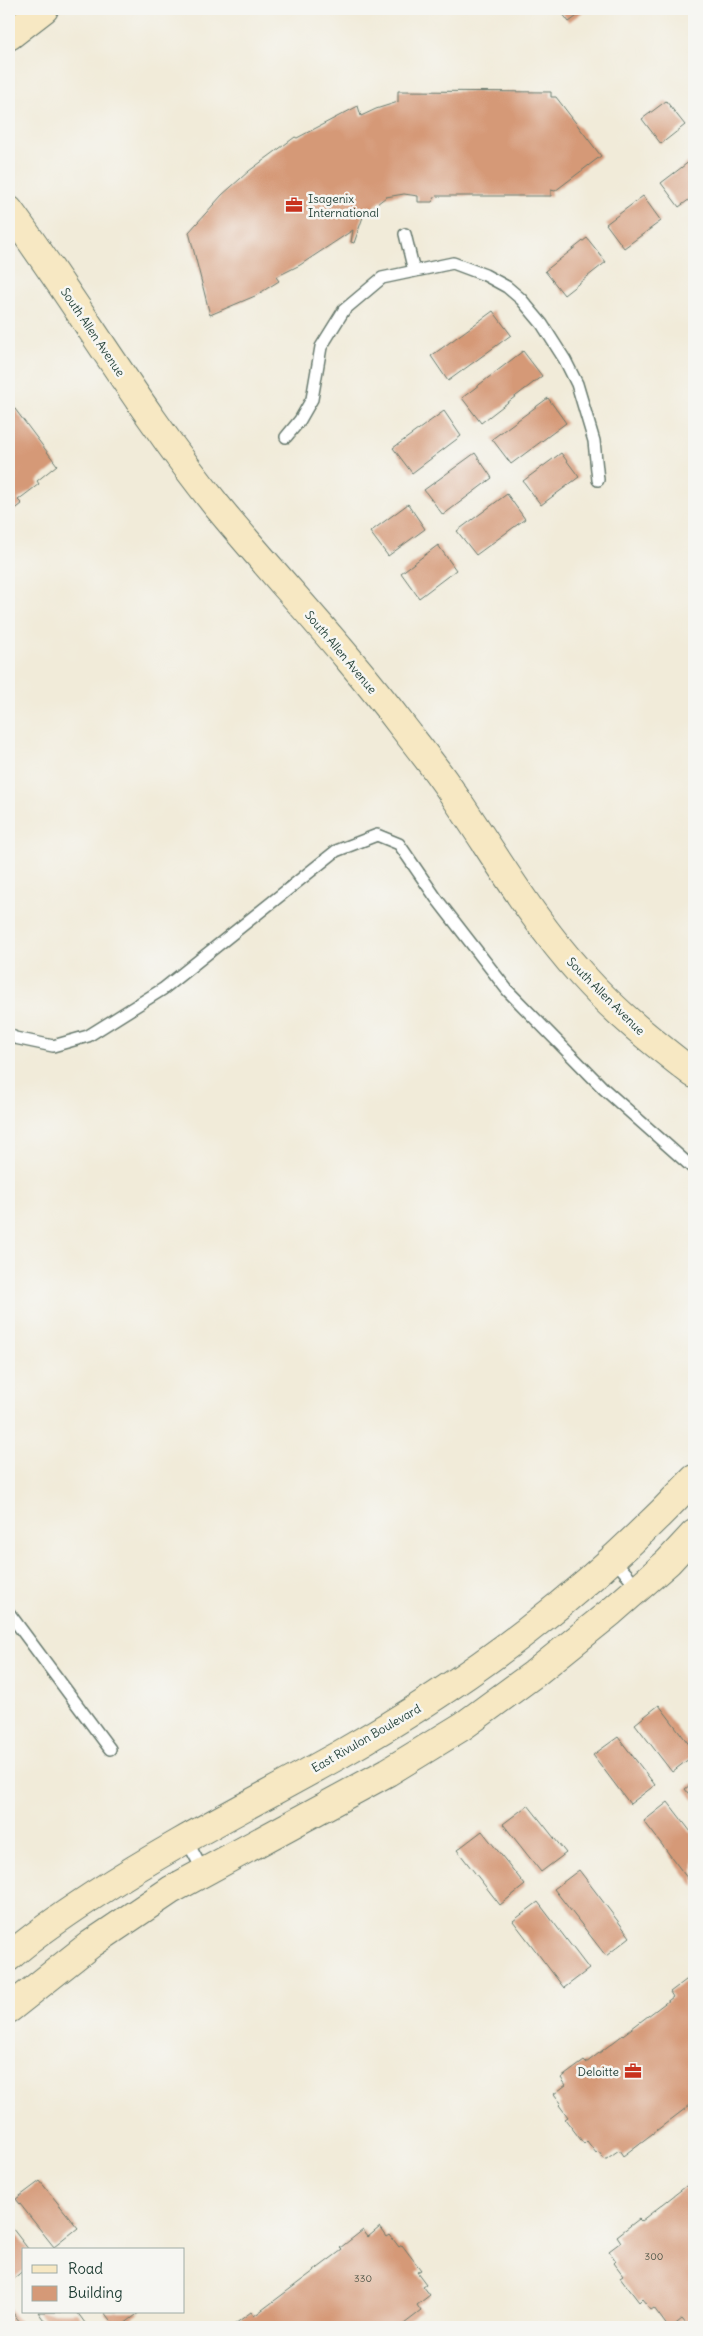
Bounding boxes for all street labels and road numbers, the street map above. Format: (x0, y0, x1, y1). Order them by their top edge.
street label: South Allen Avenue (58, 285, 128, 379)
street label: South Allen Avenue (302, 607, 380, 697)
street label: South Allen Avenue (564, 954, 648, 1038)
street label: East Rivulon Boulevard (309, 1701, 423, 1775)

